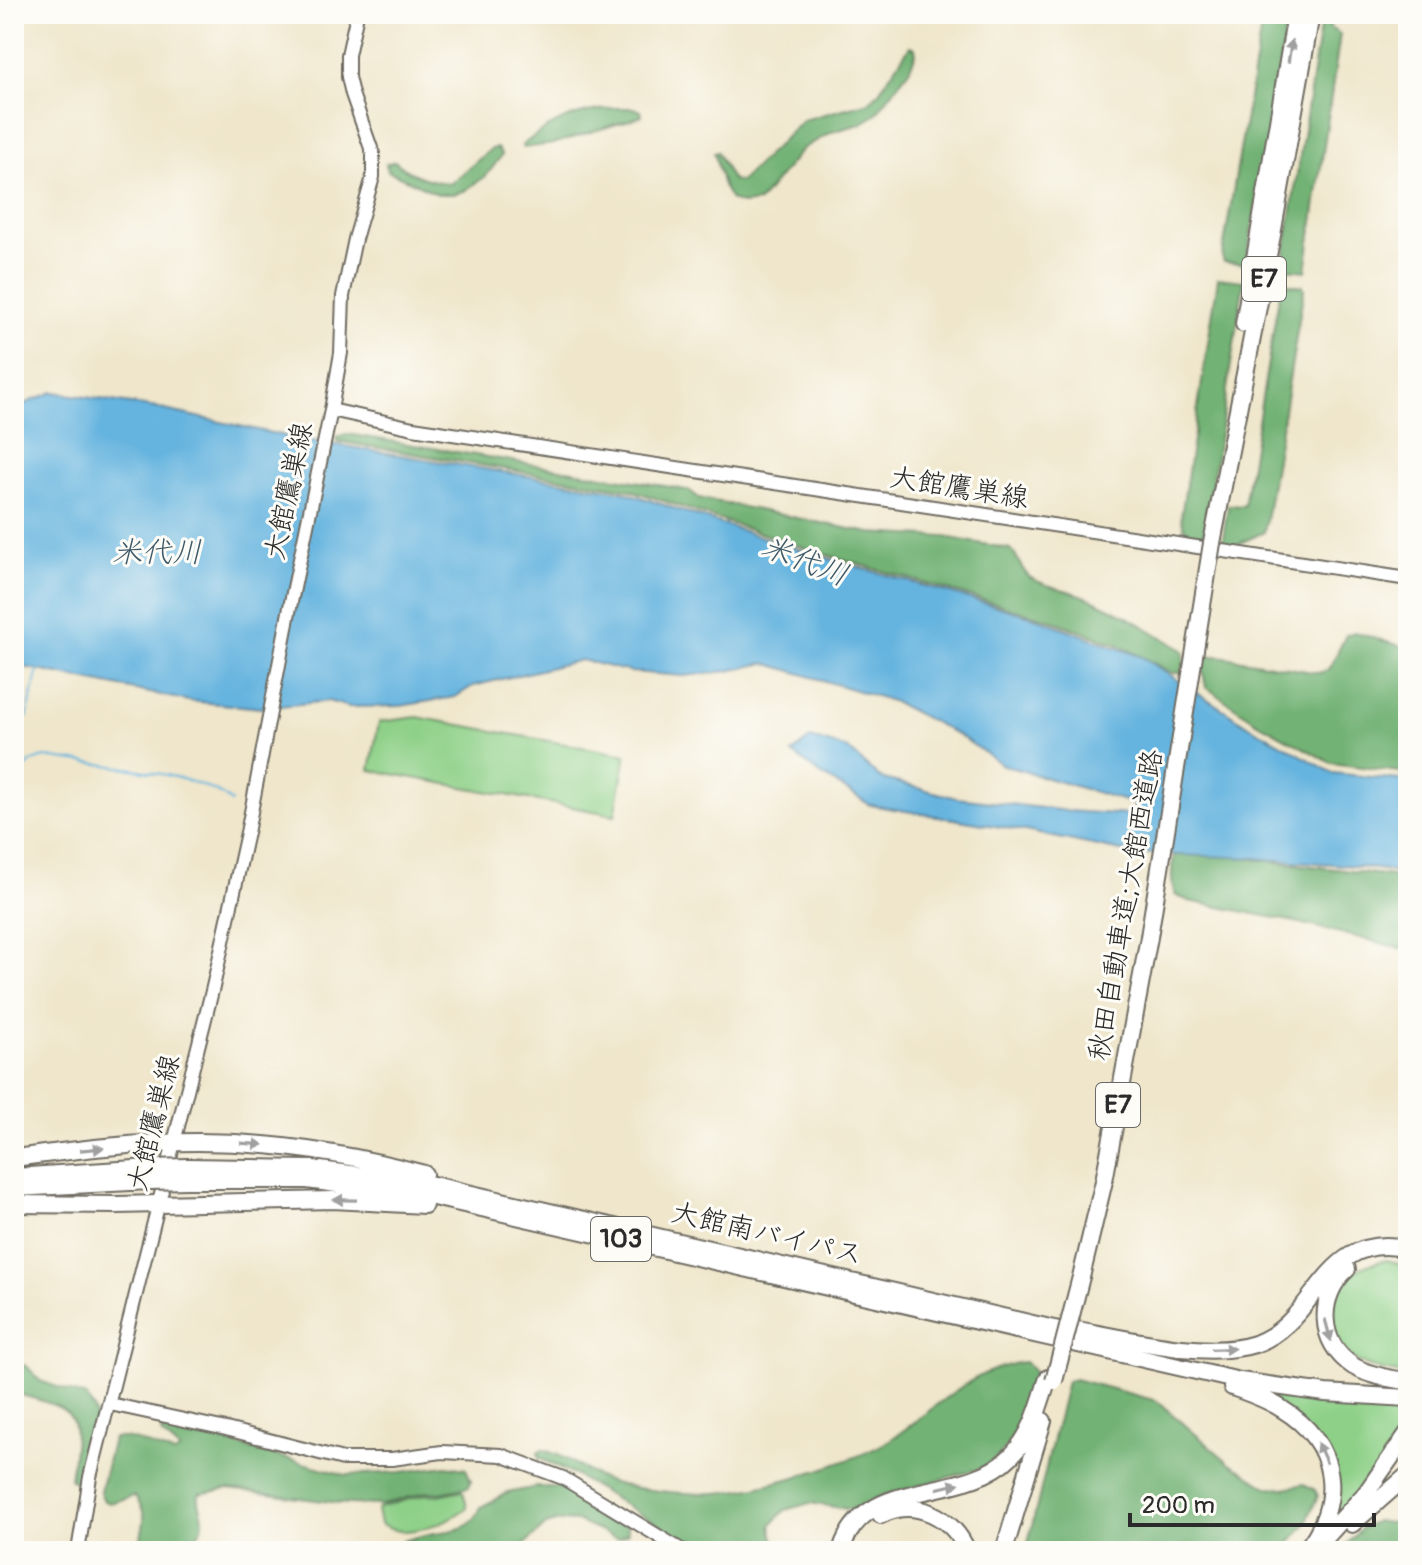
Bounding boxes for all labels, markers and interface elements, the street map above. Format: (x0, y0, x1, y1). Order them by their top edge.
one-way arrow (1284, 38, 1297, 63)
road number: E7 (1242, 257, 1286, 301)
street label: 大館鷹巣線 (257, 419, 321, 563)
street label: 大館鷹巣線 (887, 460, 1031, 516)
water label: 米代川 (756, 528, 854, 594)
water label: 米代川 (112, 534, 202, 571)
street label: 秋田自動車道;大館西道路 (1081, 746, 1171, 1064)
street label: 大館鷹巣線 (120, 1051, 188, 1195)
road number: E7 (1096, 1083, 1140, 1127)
one-way arrow (240, 1138, 265, 1151)
one-way arrow (79, 1143, 104, 1156)
one-way arrow (332, 1194, 357, 1207)
street label: 大館南バイパス (668, 1195, 866, 1273)
road number: 103 (591, 1217, 651, 1261)
one-way arrow (1323, 1317, 1335, 1342)
one-way arrow (1211, 1342, 1236, 1355)
one-way arrow (1316, 1442, 1329, 1465)
scale bar (1130, 1477, 1374, 1527)
one-way arrow (936, 1479, 961, 1492)
text: 200 m (1142, 1491, 1215, 1520)

